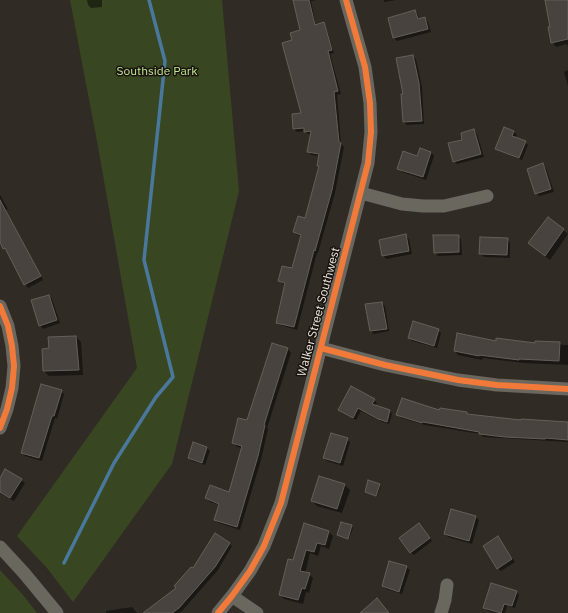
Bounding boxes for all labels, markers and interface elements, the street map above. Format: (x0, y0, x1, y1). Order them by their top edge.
park label: Southside Park (116, 65, 198, 79)
street label: Walker Street Southwest (295, 246, 343, 378)

